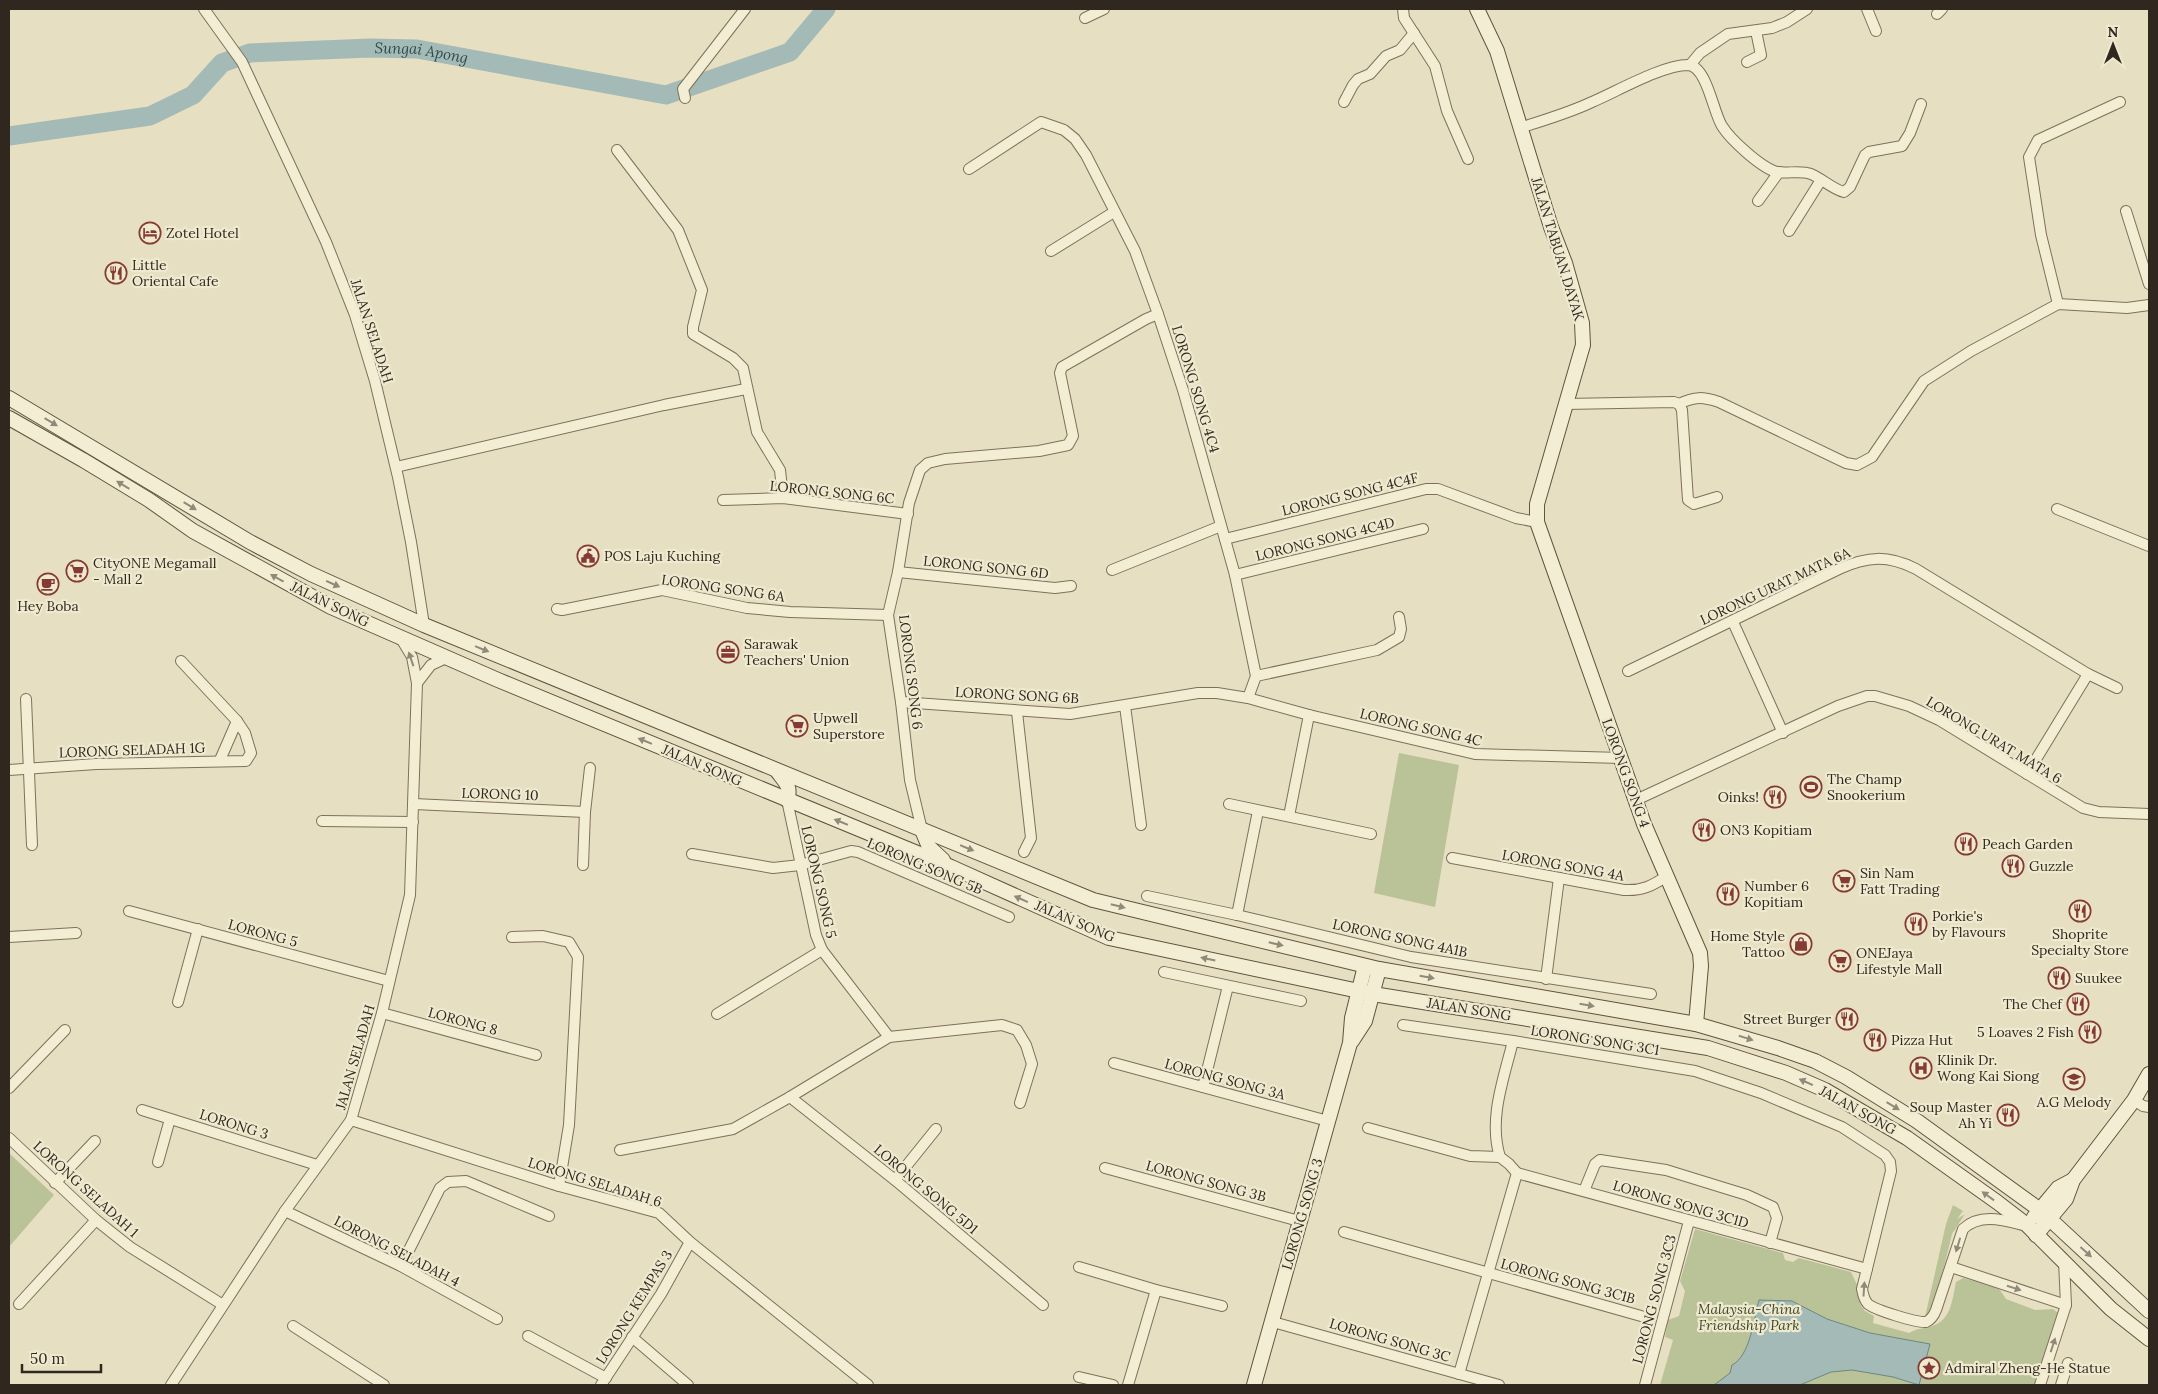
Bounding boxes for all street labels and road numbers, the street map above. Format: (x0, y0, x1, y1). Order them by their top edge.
street label: JALAN TABUAN DAYAK (1527, 174, 1589, 324)
street label: JALAN SELADAH (346, 276, 397, 386)
street label: LORONG SONG 4C4 (1168, 323, 1224, 455)
street label: LORONG SONG 4C4F (1280, 468, 1420, 520)
street label: LORONG SONG 6C (769, 477, 895, 508)
street label: LORONG SONG 4C4D (1254, 513, 1396, 565)
street label: LORONG URAT MATA 6A (1697, 543, 1853, 629)
street label: LORONG SONG 6D (922, 551, 1050, 583)
street label: LORONG SONG 6A (660, 570, 786, 606)
street label: JALAN SONG (287, 577, 373, 631)
street label: LORONG SONG 6 (895, 614, 927, 730)
street label: LORONG SONG 6B (955, 683, 1080, 707)
street label: LORONG URAT MATA 6 (1923, 692, 2065, 788)
street label: LORONG SONG 4C (1358, 704, 1484, 750)
street label: LORONG SONG 4 (1598, 716, 1654, 830)
street label: LORONG SELADAH 1G (58, 738, 206, 762)
street label: JALAN SONG (658, 740, 745, 790)
street label: LORONG 10 (461, 784, 539, 804)
street label: LORONG SONG 5 (797, 824, 841, 940)
street label: LORONG SONG 5B (865, 834, 986, 899)
street label: LORONG SONG 4A (1501, 845, 1626, 885)
street label: JALAN SONG (1031, 896, 1118, 946)
street label: LORONG 5 (226, 915, 300, 951)
street label: LORONG SONG 4A1B (1331, 915, 1469, 961)
street label: JALAN SONG (1425, 993, 1513, 1025)
street label: JALAN SELADAH (331, 1002, 379, 1113)
street label: LORONG 8 (426, 1003, 500, 1039)
street label: LORONG SONG 3C1 (1529, 1021, 1661, 1059)
street label: LORONG SONG 3A (1163, 1054, 1287, 1104)
street label: JALAN SONG (1815, 1081, 1900, 1139)
street label: LORONG 3 (197, 1105, 271, 1143)
street label: LORONG SELADAH 1 (29, 1137, 143, 1241)
street label: LORONG SONG 5D1 (870, 1140, 982, 1238)
street label: LORONG SELADAH 6 (526, 1153, 664, 1211)
street label: LORONG SONG 3B (1144, 1156, 1268, 1206)
street label: LORONG SONG 3 (1277, 1156, 1327, 1272)
street label: LORONG SONG 3C1D (1611, 1176, 1751, 1232)
street label: LORONG SELADAH 4 (331, 1212, 463, 1291)
street label: LORONG SONG 3C3 (1628, 1232, 1680, 1365)
street label: LORONG KEMPAS 3 (592, 1247, 676, 1367)
street label: LORONG SONG 3C1B (1499, 1254, 1638, 1308)
street label: LORONG SONG 3C (1327, 1314, 1453, 1366)

